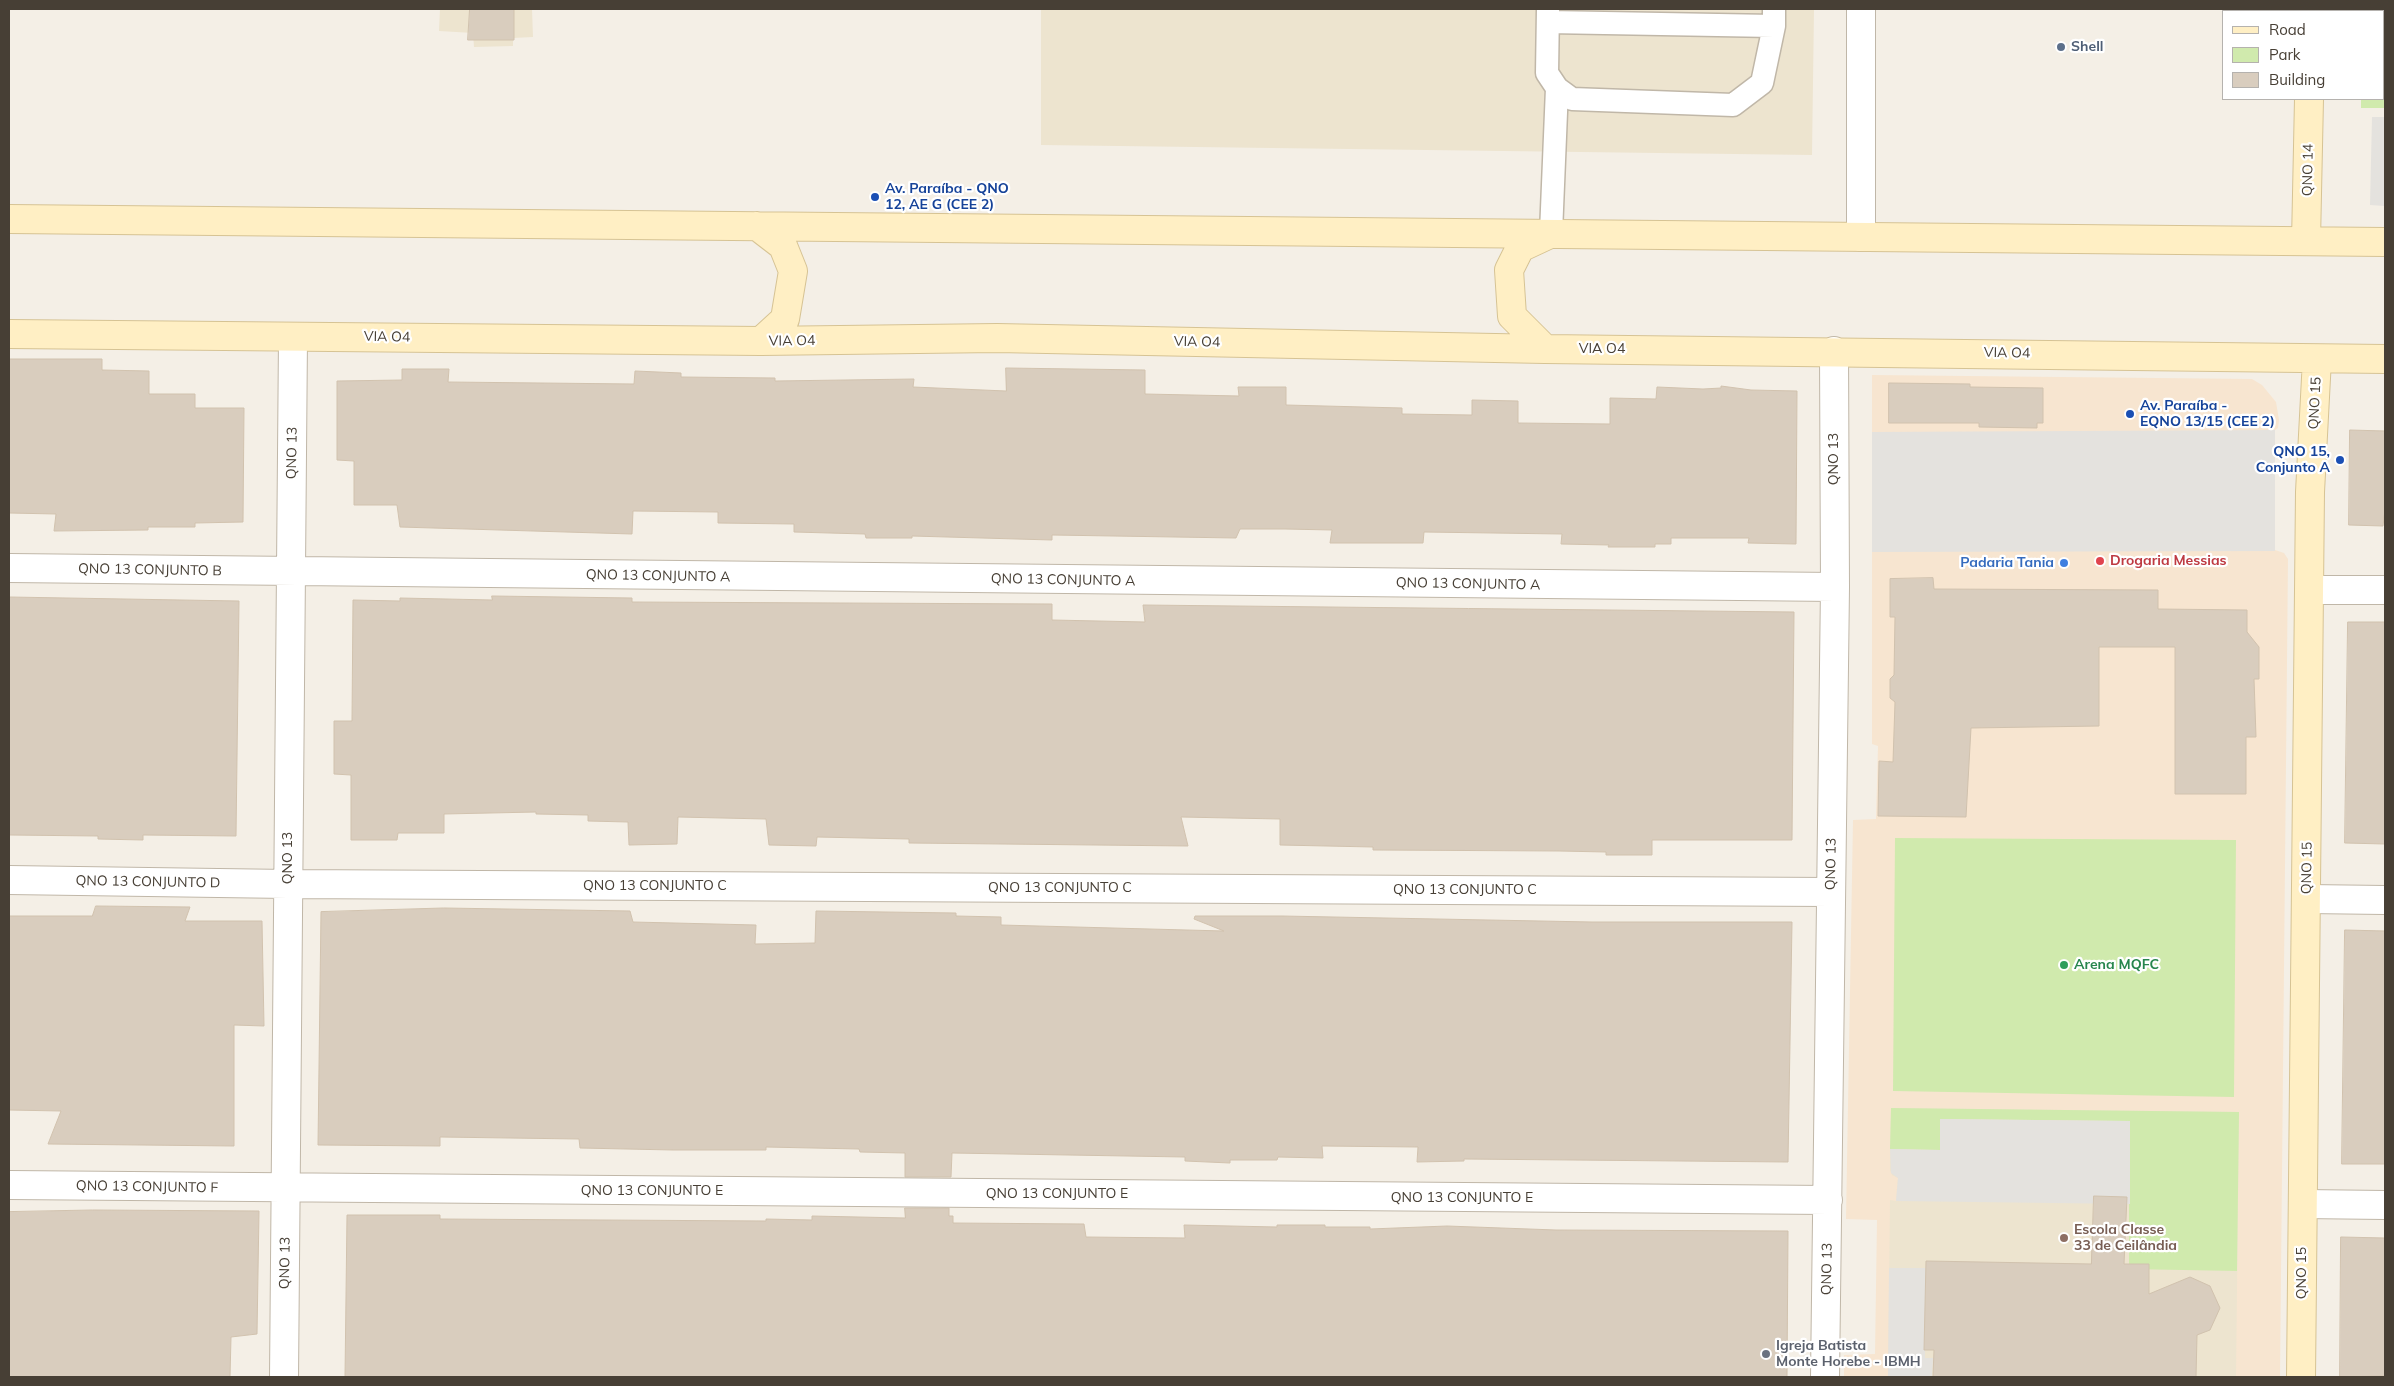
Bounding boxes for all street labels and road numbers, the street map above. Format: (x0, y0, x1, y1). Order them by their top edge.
street label: QNO 14 (2299, 144, 2317, 196)
street label: VIA O4 (364, 328, 410, 346)
street label: VIA O4 (769, 332, 815, 350)
street label: VIA O4 (1174, 333, 1220, 351)
street label: VIA O4 (1579, 341, 1625, 357)
street label: VIA O4 (1984, 344, 2030, 362)
street label: QNO 15 (2305, 376, 2325, 430)
street label: QNO 13 (283, 427, 301, 479)
street label: QNO 13 (1826, 433, 1842, 485)
street label: QNO 13 CONJUNTO B (78, 560, 222, 580)
street label: QNO 13 CONJUNTO A (586, 566, 730, 586)
street label: QNO 13 CONJUNTO A (991, 570, 1135, 590)
street label: QNO 13 CONJUNTO A (1396, 574, 1540, 594)
street label: QNO 13 (280, 832, 296, 884)
street label: QNO 13 (1822, 838, 1840, 890)
street label: QNO 15 (2298, 842, 2316, 894)
street label: QNO 13 CONJUNTO D (75, 872, 221, 892)
street label: QNO 13 CONJUNTO C (583, 878, 727, 894)
street label: QNO 13 CONJUNTO C (988, 880, 1132, 896)
street label: QNO 13 CONJUNTO C (1393, 882, 1537, 898)
street label: QNO 13 CONJUNTO F (76, 1177, 218, 1197)
street label: QNO 13 CONJUNTO E (581, 1183, 723, 1199)
street label: QNO 13 CONJUNTO E (986, 1186, 1128, 1202)
street label: QNO 13 CONJUNTO E (1391, 1190, 1533, 1206)
street label: QNO 13 (276, 1237, 294, 1289)
street label: QNO 13 (1818, 1243, 1836, 1295)
street label: QNO 15 (2294, 1247, 2310, 1299)

